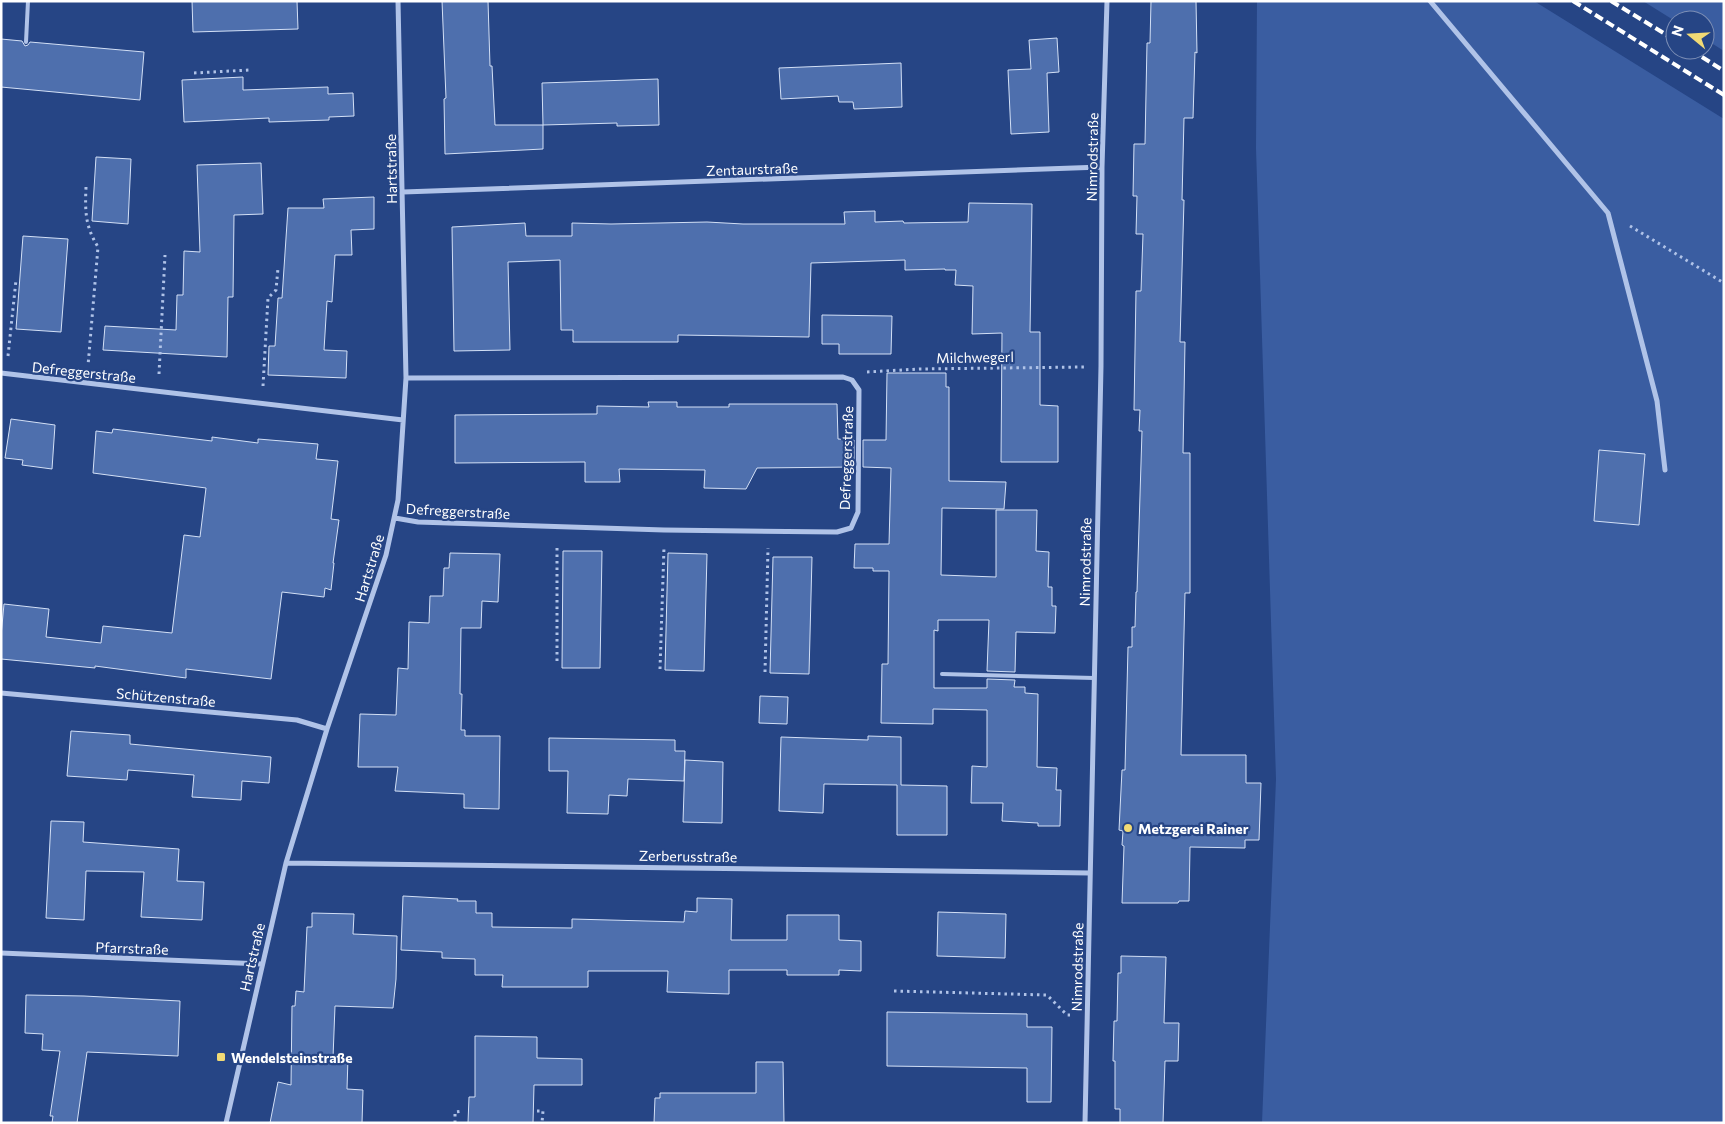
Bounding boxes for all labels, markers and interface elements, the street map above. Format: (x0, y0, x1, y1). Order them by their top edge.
north arrow (1665, 10, 1715, 60)
text: N (1667, 23, 1687, 38)
street label: Nimrodstraße (1083, 112, 1101, 202)
street label: Hartstraße (382, 134, 400, 204)
street label: Zentaurstraße (706, 159, 798, 179)
street label: Milchwegerl (936, 348, 1014, 366)
street label: Defreggerstraße (31, 358, 137, 386)
street label: Defreggerstraße (836, 406, 856, 510)
street label: Defreggerstraße (405, 500, 511, 522)
street label: Nimrodstraße (1076, 517, 1094, 607)
street label: Hartstraße (351, 532, 387, 604)
street label: Schützenstraße (116, 684, 216, 710)
place label: Metzgerei Rainer (1138, 820, 1249, 837)
marker: Metzgerei Rainer (1122, 822, 1134, 834)
street label: Zerberusstraße (639, 847, 737, 865)
street label: Hartstraße (236, 921, 268, 993)
street label: Nimrodstraße (1068, 922, 1086, 1012)
street label: Pfarrstraße (95, 938, 169, 958)
place label: Wendelsteinstraße (231, 1049, 353, 1066)
marker: Wendelsteinstraße (215, 1051, 227, 1063)

